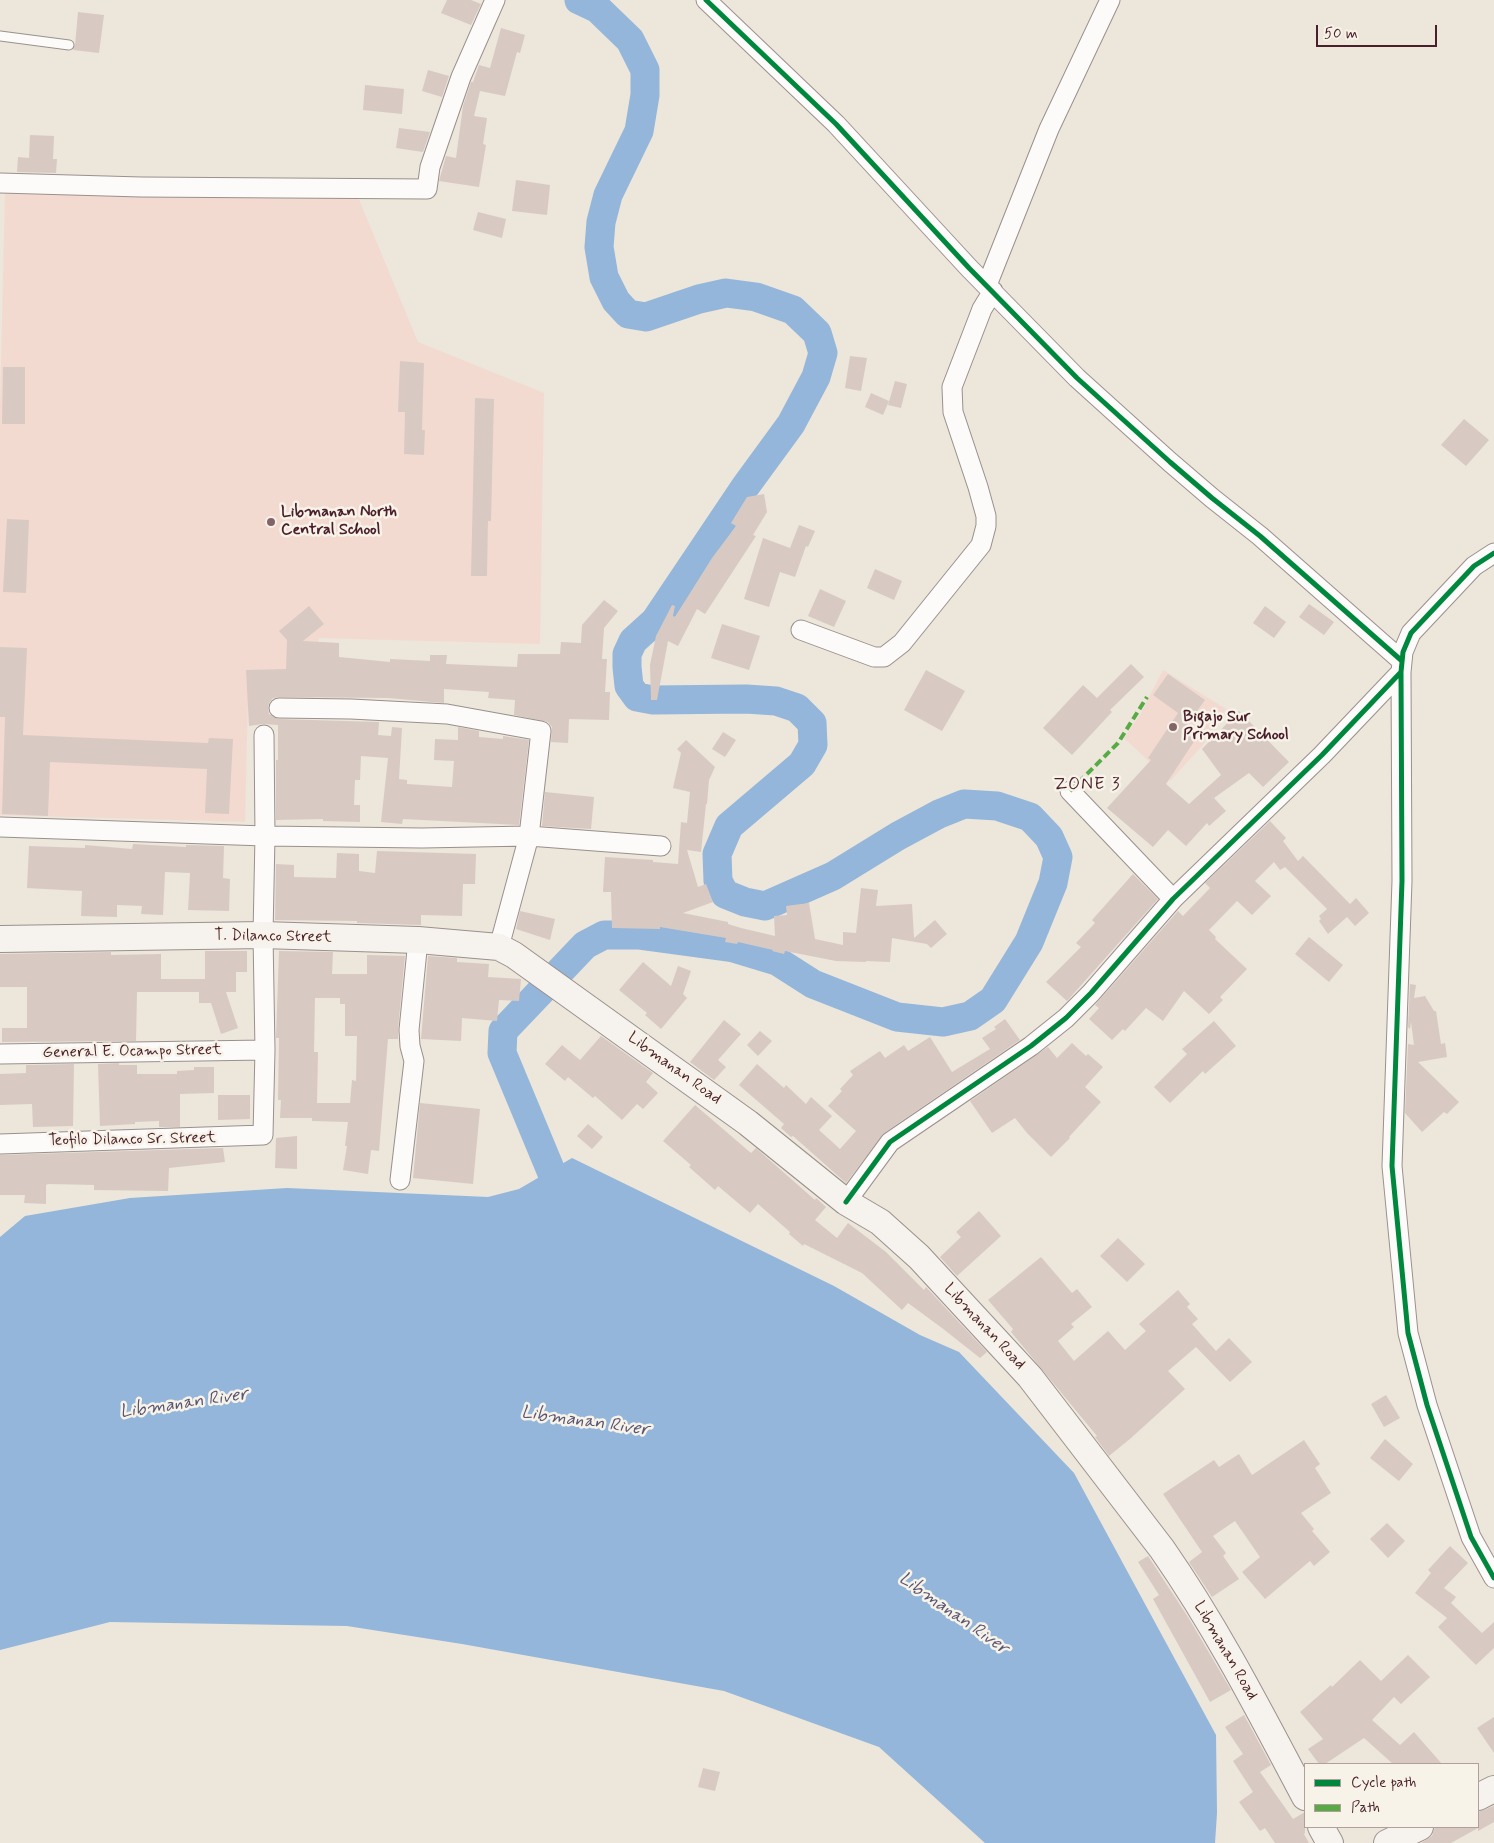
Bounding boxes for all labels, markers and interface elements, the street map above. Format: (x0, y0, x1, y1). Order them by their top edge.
scale bar (1319, 15, 1440, 47)
text: 50 m (1324, 24, 1358, 44)
place label: Libmanan North Central School (281, 503, 397, 541)
marker: Libmanan North Central School (265, 516, 277, 528)
place label: Bigajo Sur Primary School (1183, 708, 1289, 746)
marker: Bigajo Sur Primary School (1167, 721, 1179, 733)
district label: ZONE 3 (1052, 774, 1122, 796)
street label: T. Dilanco Street (214, 926, 332, 948)
street label: Libmanan Road (623, 1029, 725, 1109)
street label: General E. Ocampo Street (42, 1041, 222, 1063)
street label: Teofilo Dilanco Sr. Street (48, 1129, 216, 1151)
street label: Libmanan Road (939, 1280, 1029, 1374)
water label: Libmanan River (119, 1384, 249, 1424)
water label: Libmanan River (520, 1402, 650, 1442)
water label: Libmanan River (894, 1568, 1012, 1660)
street label: Libmanan Road (1189, 1598, 1261, 1704)
legend (1304, 1763, 1479, 1828)
text: Cycle path (1351, 1773, 1416, 1793)
text: Path (1351, 1798, 1380, 1818)

